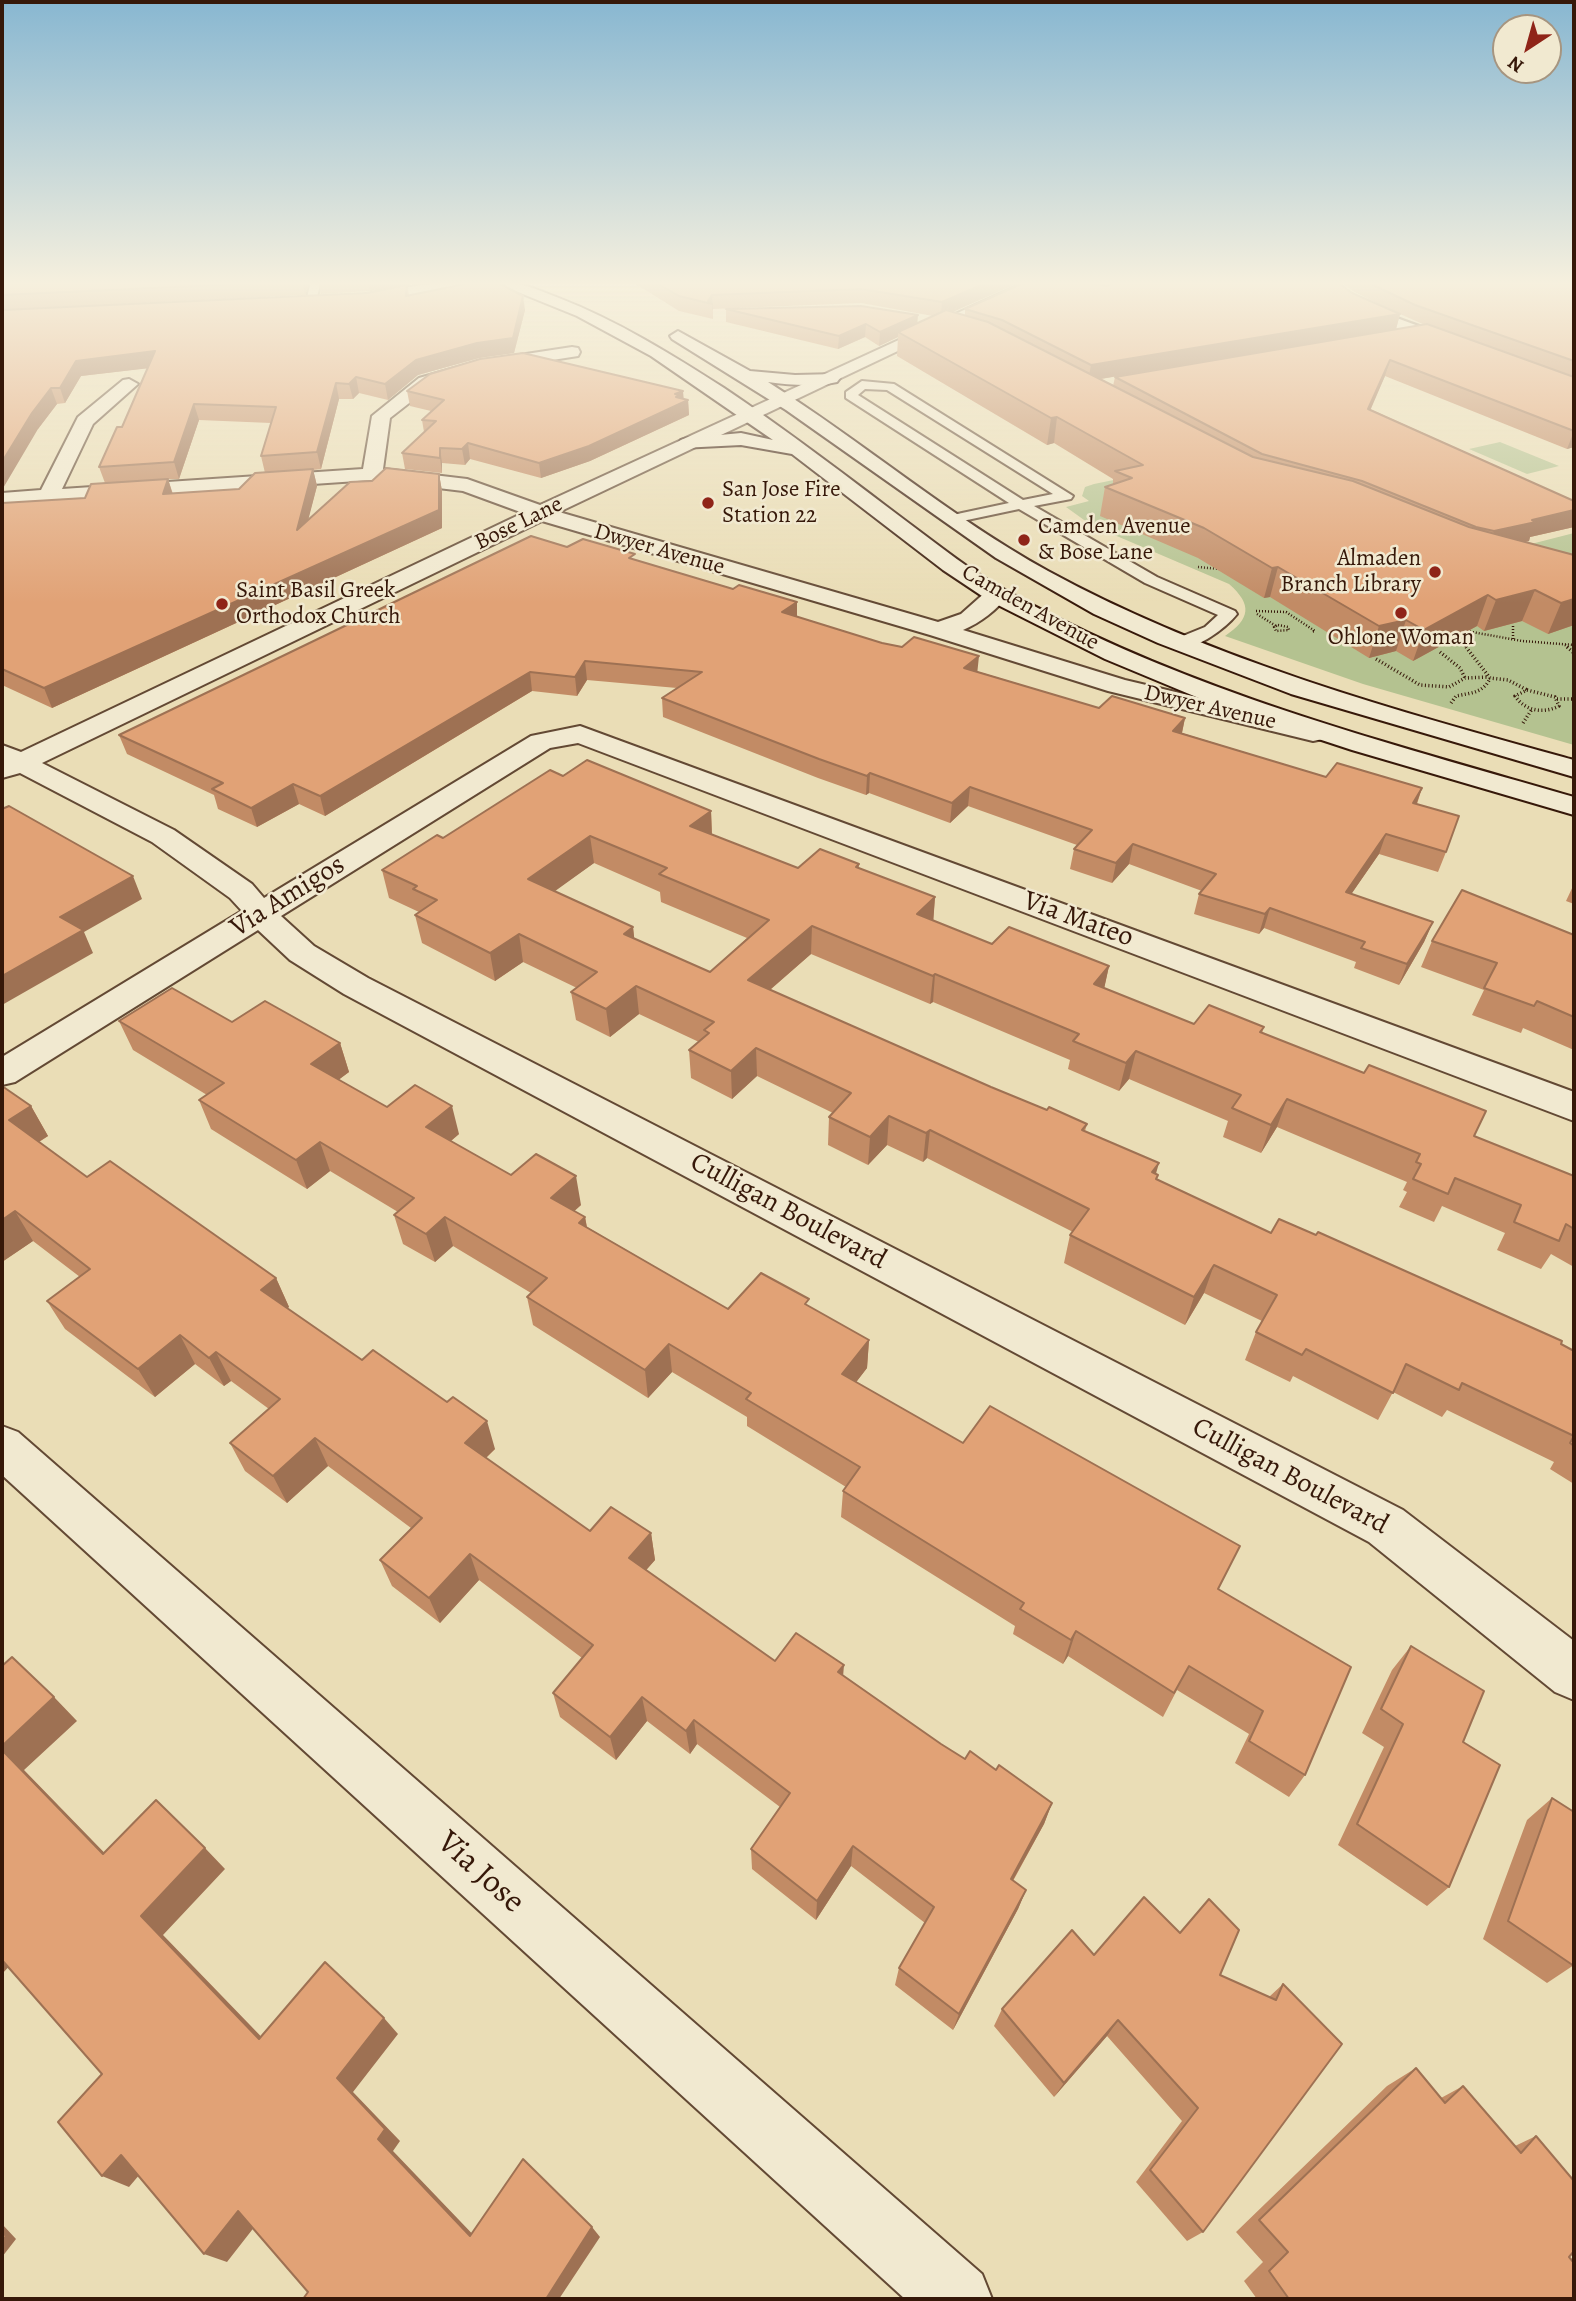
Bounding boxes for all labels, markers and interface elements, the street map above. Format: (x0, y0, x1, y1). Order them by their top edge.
north arrow (1492, 14, 1562, 84)
text: N (1503, 50, 1529, 79)
place label: San Jose Fire Station 22 (722, 476, 840, 530)
street label: Bose Lane (471, 491, 567, 557)
marker: San Jose Fire Station 22 (700, 495, 716, 511)
place label: Camden Avenue & Bose Lane (1038, 513, 1191, 567)
street label: Dwyer Avenue (590, 518, 728, 582)
marker: Camden Avenue & Bose Lane (1016, 532, 1032, 548)
place label: Almaden Branch Library (1280, 545, 1421, 599)
street label: Camden Avenue (957, 559, 1103, 657)
marker: Almaden Branch Library (1427, 564, 1443, 580)
place label: Saint Basil Greek Orthodox Church (236, 577, 401, 631)
marker: Saint Basil Greek Orthodox Church (214, 596, 230, 612)
marker: Ohlone Woman (1393, 605, 1409, 621)
place label: Ohlone Woman (1328, 624, 1474, 652)
street label: Dwyer Avenue (1141, 679, 1279, 737)
street label: Via Amigos (225, 849, 351, 945)
street label: Via Mateo (1018, 885, 1138, 955)
street label: Culligan Boulevard (684, 1146, 892, 1278)
street label: Culligan Boulevard (1186, 1411, 1394, 1543)
street label: Via Jose (428, 1823, 532, 1923)

